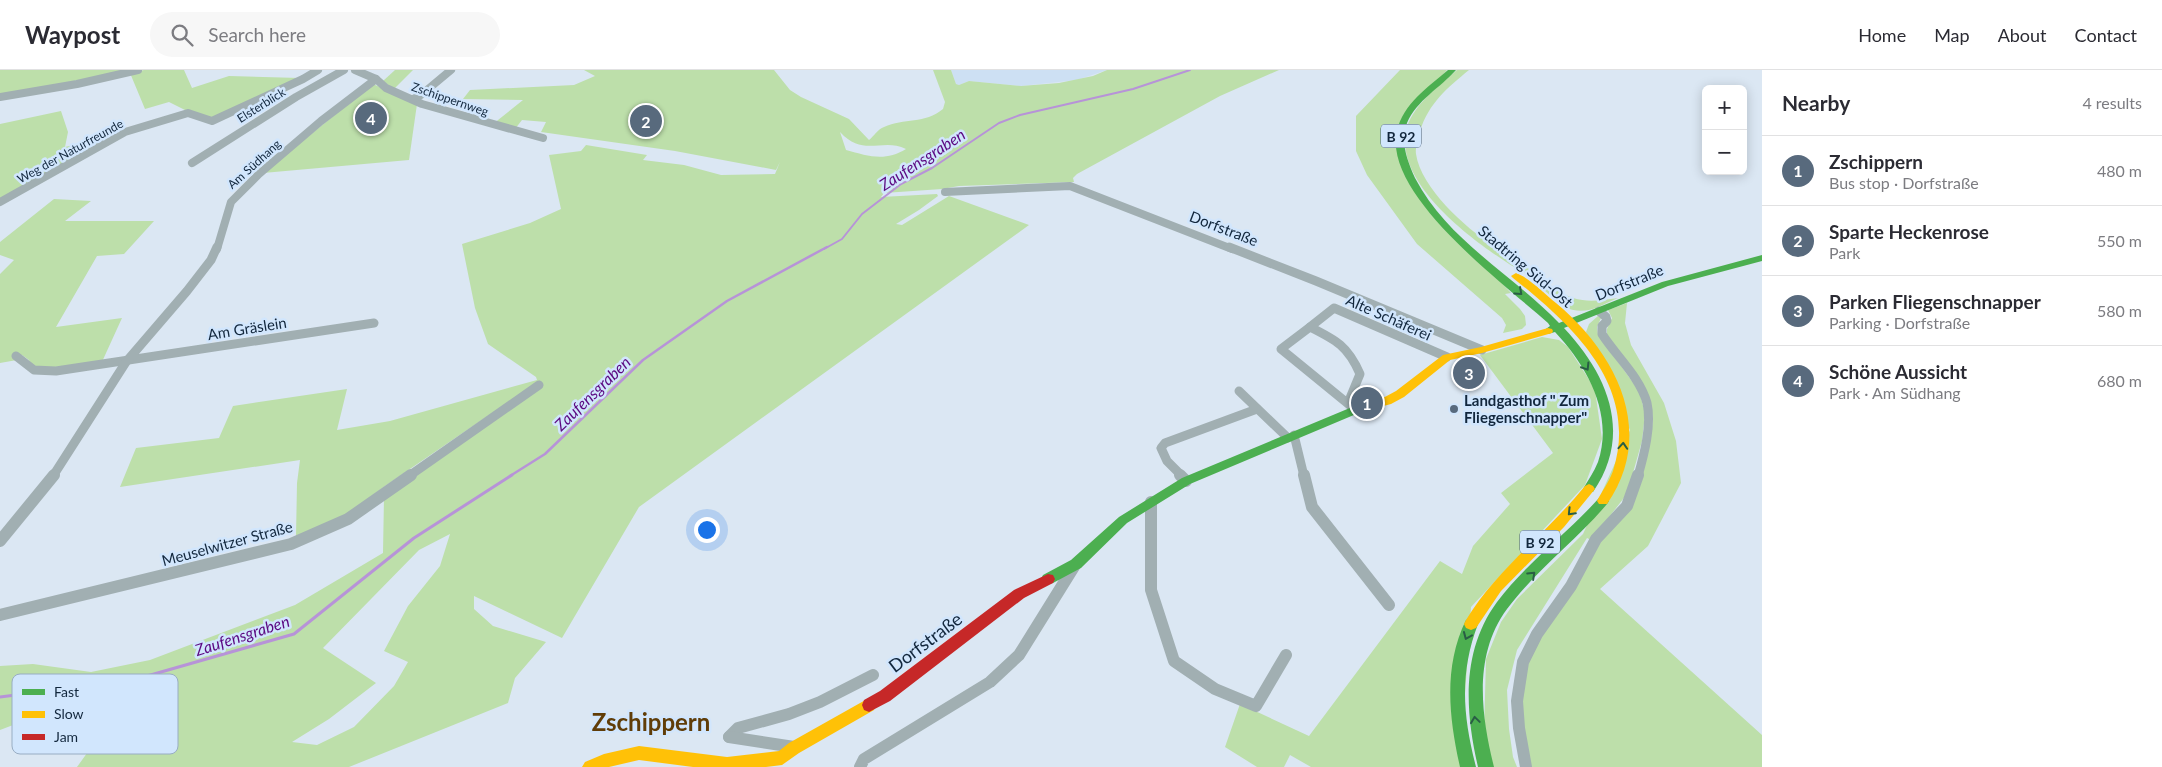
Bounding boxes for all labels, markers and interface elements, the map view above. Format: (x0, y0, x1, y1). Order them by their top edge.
search box (150, 12, 500, 57)
text: Waypost (25, 20, 120, 49)
icon: search (168, 21, 196, 49)
text: Search here (208, 23, 306, 46)
text: Home (1858, 24, 1906, 46)
text: Map (1934, 24, 1970, 46)
text: About (1998, 24, 2047, 46)
text: Contact (2075, 24, 2137, 46)
street label: Zschippernweg (410, 79, 490, 119)
street label: Elsterblick (234, 84, 289, 126)
map controls (1702, 85, 1747, 175)
button: + (1702, 85, 1747, 130)
text: Nearby (1782, 90, 1850, 115)
text: 4 results (2082, 93, 2142, 112)
pin: 4 (355, 99, 387, 137)
pin: 2 (630, 102, 662, 140)
street label: Weg der Naturfreunde (14, 116, 126, 186)
water label: Zaufensgraben (875, 124, 968, 194)
road number: B 92 (1381, 124, 1421, 148)
button: − (1702, 130, 1747, 175)
street label: Am Südhang (224, 136, 284, 192)
text: Zschippern (1829, 150, 1923, 173)
text: 1 (1793, 161, 1803, 180)
text: 480 m (2097, 161, 2142, 180)
text: Bus stop · Dorfstraße (1829, 173, 1979, 192)
street label: Dorfstraße (1187, 207, 1261, 249)
text: Sparte Heckenrose (1829, 220, 1989, 243)
street label: Stadtring Süd-Ost (1475, 221, 1577, 311)
text: 2 (1793, 231, 1803, 250)
text: 550 m (2097, 231, 2142, 250)
text: Park (1829, 243, 1860, 262)
street label: Dorfstraße (1592, 260, 1666, 304)
one-way arrow (1514, 286, 1523, 295)
street label: Alte Schäferei (1344, 290, 1434, 344)
text: Parken Fliegenschnapper (1829, 290, 2041, 313)
text: 3 (1793, 301, 1803, 320)
text: 580 m (2097, 301, 2142, 320)
street label: Am Gräslein (206, 313, 288, 343)
text: Parking · Dorfstraße (1829, 313, 1970, 332)
water label: Zaufensgraben (549, 352, 634, 435)
pin: 3 (1453, 354, 1485, 392)
text: Schöne Aussicht (1829, 360, 1967, 383)
one-way arrow (1580, 361, 1590, 370)
text: 4 (1793, 371, 1803, 390)
text: 680 m (2097, 371, 2142, 390)
text: Park · Am Südhang (1829, 383, 1961, 402)
pin: 1 (1351, 384, 1383, 422)
place label: Landgasthof " Zum Fliegenschnapper" (1464, 391, 1589, 426)
marker: Landgasthof " Zum Fliegenschnapper" (1448, 403, 1460, 415)
one-way arrow (1618, 441, 1629, 449)
one-way arrow (1568, 507, 1577, 516)
street label: Meuselwitzer Straße (160, 517, 295, 569)
your location (694, 517, 720, 543)
road number: B 92 (1520, 531, 1560, 554)
one-way arrow (1526, 572, 1535, 581)
street label: Dorfstraße (884, 607, 966, 677)
water label: Zaufensgraben (191, 611, 292, 660)
one-way arrow (1463, 631, 1473, 639)
legend (12, 674, 178, 754)
text: Fast (54, 683, 79, 700)
text: Slow (54, 705, 84, 722)
district label: Zschippern (592, 707, 710, 736)
one-way arrow (1470, 715, 1481, 723)
text: Jam (54, 728, 78, 745)

